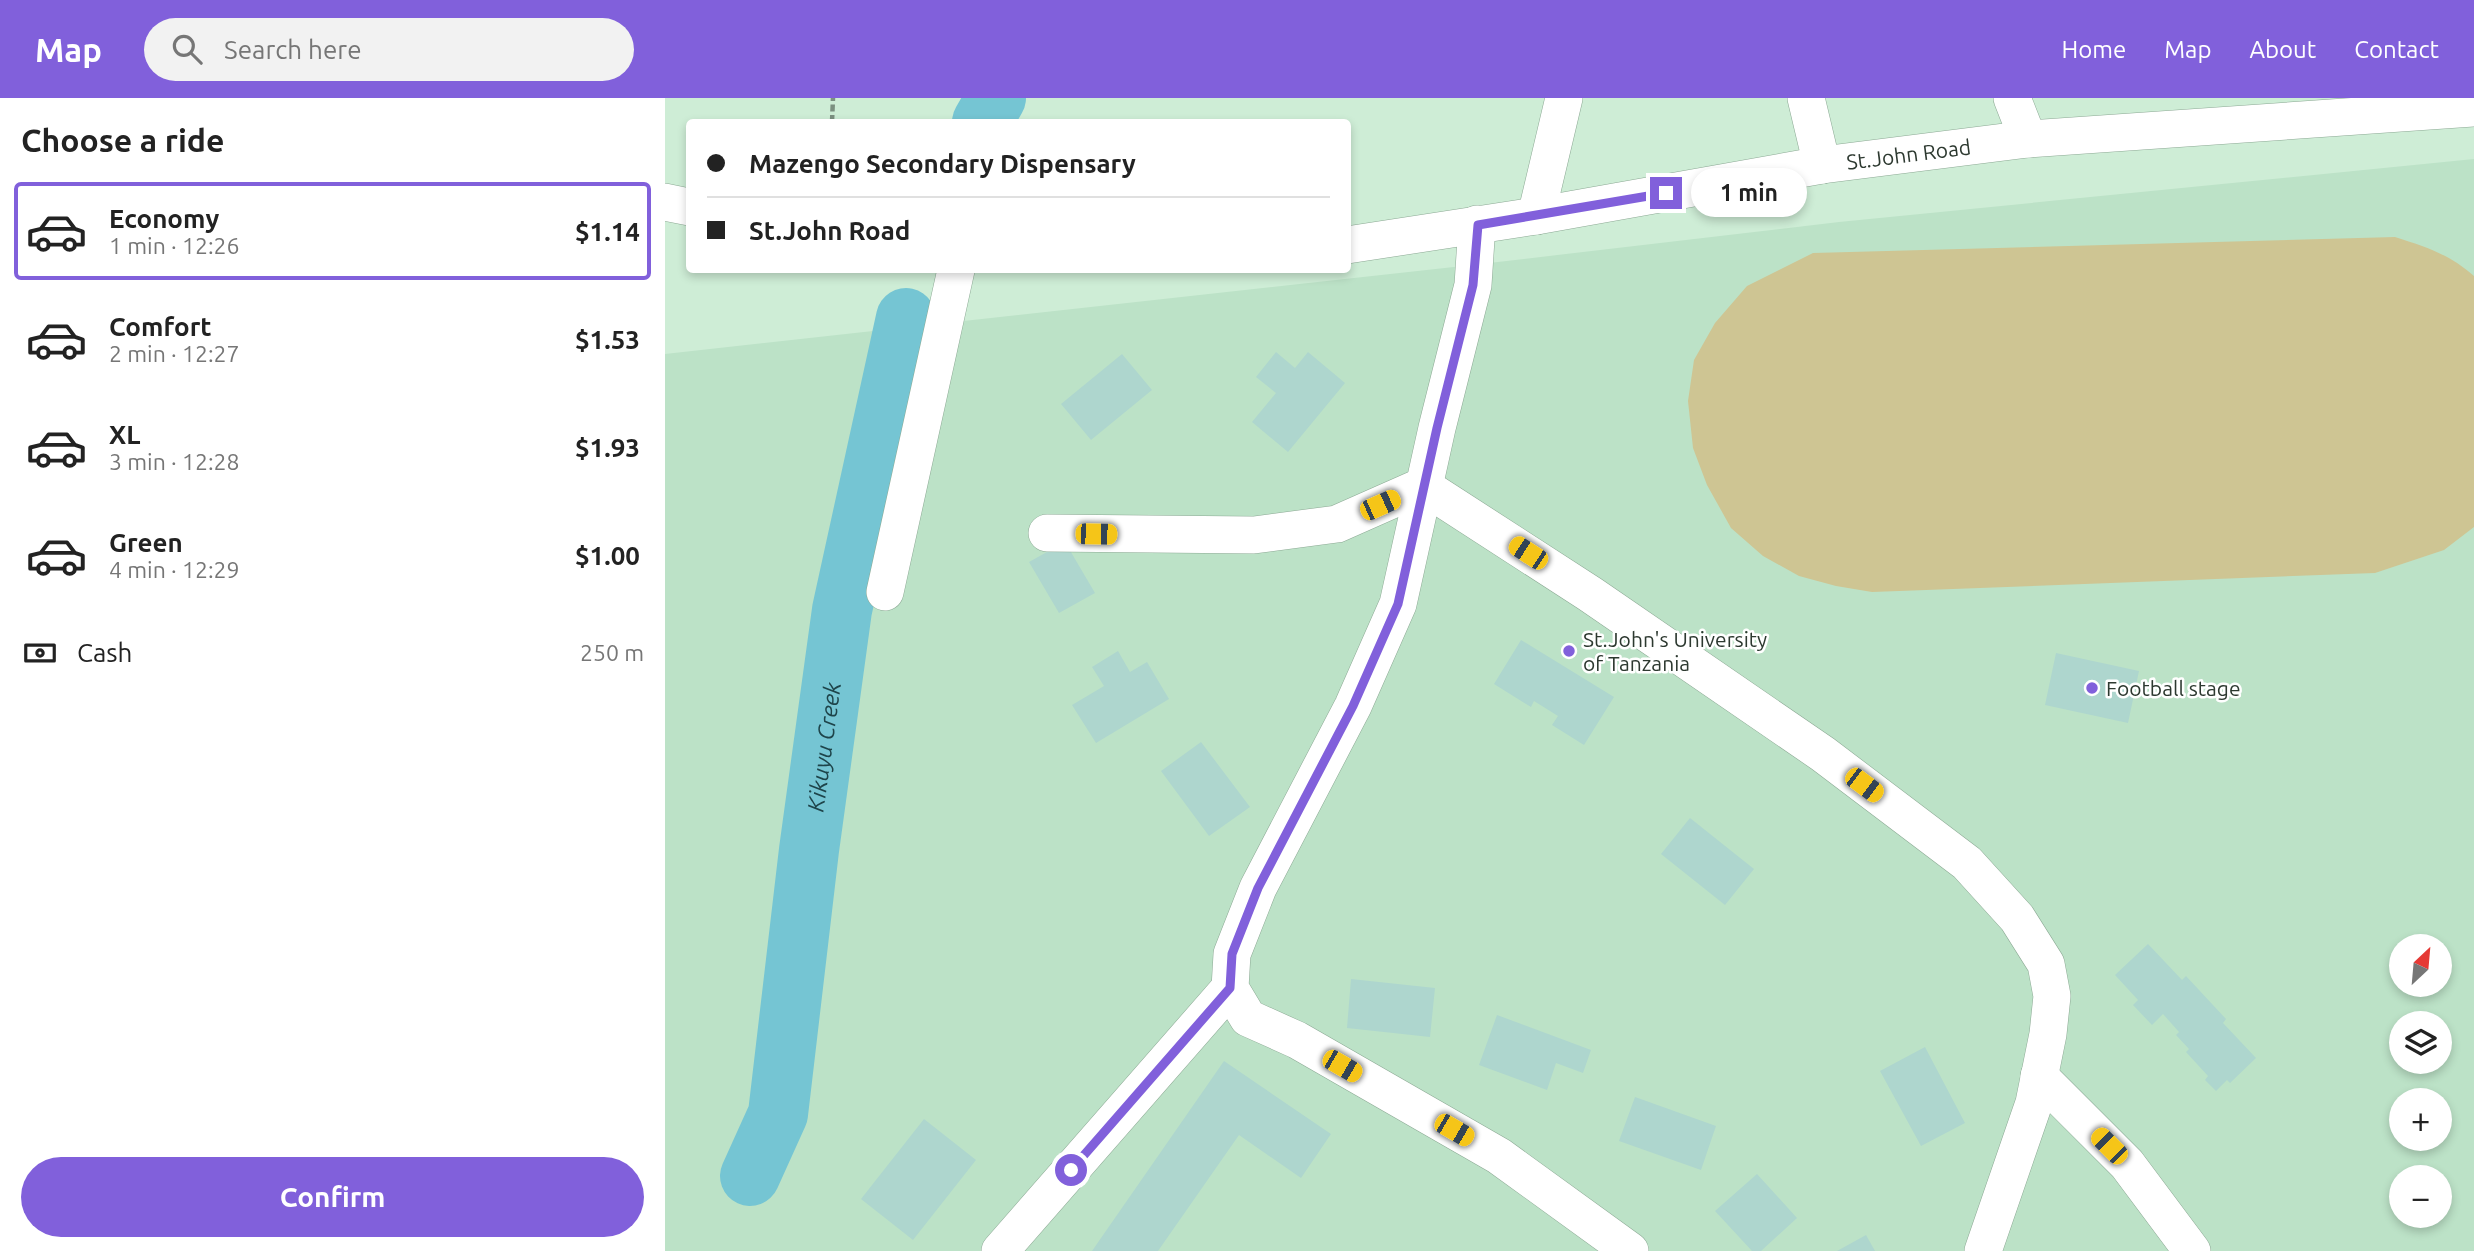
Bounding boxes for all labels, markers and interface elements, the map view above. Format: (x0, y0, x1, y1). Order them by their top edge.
search box (144, 18, 634, 81)
icon: search (168, 30, 206, 68)
text: Map (35, 31, 102, 68)
text: Search here (224, 35, 362, 64)
text: Home (2061, 36, 2126, 63)
text: Map (2164, 36, 2211, 63)
text: About (2249, 36, 2316, 63)
text: Contact (2354, 36, 2439, 63)
text: Choose a ride (21, 122, 224, 158)
street label: St.John Road (1845, 134, 1972, 174)
text: Mazengo Secondary Dispensary (749, 149, 1136, 178)
callout: 1 min (1691, 168, 1806, 217)
route end (1650, 177, 1682, 209)
text: 1 min (1720, 180, 1778, 205)
icon: car (25, 200, 88, 263)
text: Economy (109, 204, 219, 233)
text: St.John Road (749, 216, 910, 245)
text: $1.14 (575, 217, 640, 246)
text: 1 min · 12:26 (109, 233, 240, 258)
icon: car (25, 308, 88, 371)
text: Comfort (109, 312, 212, 341)
text: $1.53 (575, 325, 640, 354)
text: 2 min · 12:27 (109, 341, 240, 366)
icon: car (25, 416, 88, 479)
text: XL (109, 420, 140, 449)
text: $1.93 (575, 433, 640, 462)
text: 3 min · 12:28 (109, 449, 240, 474)
car (1357, 487, 1404, 523)
car (1075, 523, 1118, 545)
icon: car (25, 524, 88, 587)
text: Green (109, 528, 183, 557)
car (1505, 533, 1552, 573)
text: $1.00 (575, 541, 640, 570)
text: 4 min · 12:29 (109, 557, 240, 582)
place label: St.John's University of Tanzania (1583, 627, 1767, 675)
icon: cash (21, 634, 59, 672)
text: Cash (77, 638, 132, 667)
text: 250 m (580, 640, 644, 665)
marker: St.John's University of Tanzania (1561, 643, 1577, 659)
place label: Football stage (2106, 676, 2241, 700)
water label: Kikuyu Creek (802, 680, 844, 813)
marker: Football stage (2084, 680, 2100, 696)
car (1841, 764, 1888, 806)
north arrow (2389, 934, 2452, 998)
map controls (2389, 934, 2452, 1228)
button: layers (2389, 1011, 2452, 1074)
car (1319, 1046, 1366, 1086)
button: + (2389, 1088, 2452, 1151)
car (1431, 1110, 1478, 1150)
car (2087, 1124, 2132, 1168)
route start (1055, 1154, 1087, 1186)
button: Confirm (21, 1157, 644, 1237)
button: − (2389, 1165, 2452, 1228)

